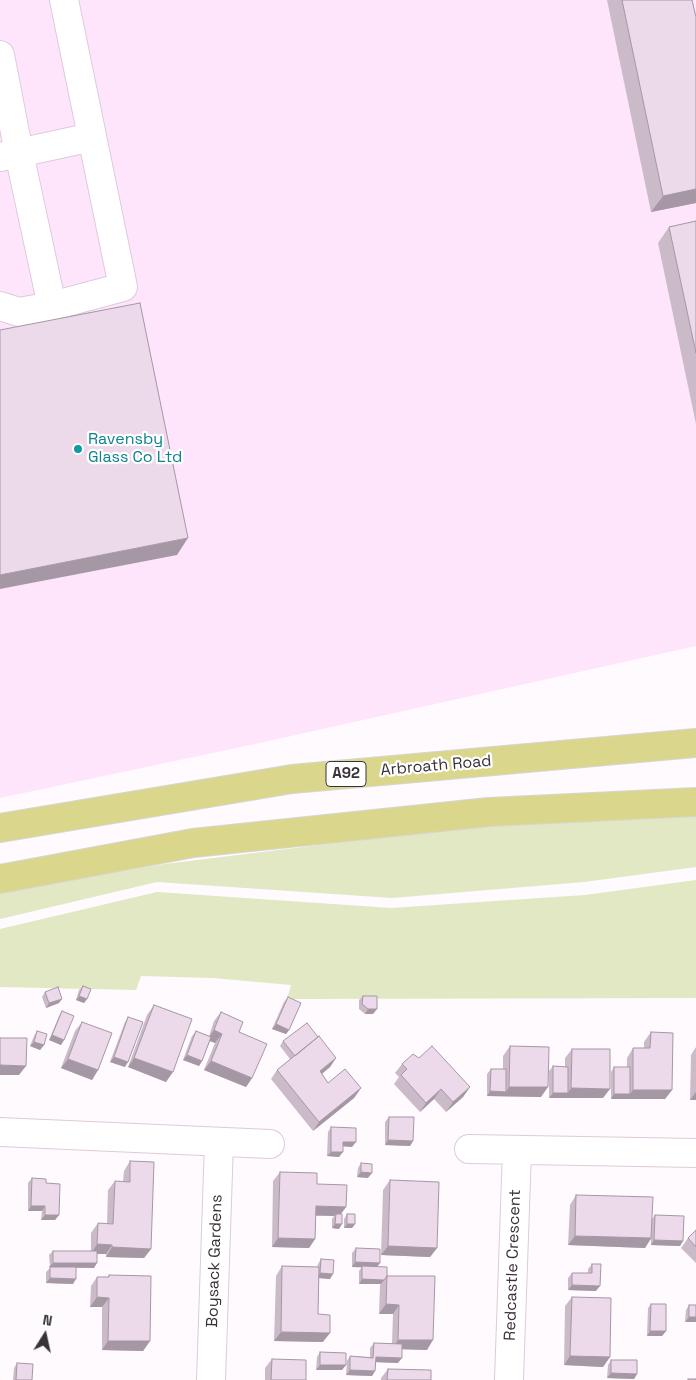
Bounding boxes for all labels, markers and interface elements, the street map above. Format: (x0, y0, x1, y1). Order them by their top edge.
place label: Ravensby Glass Co Ltd (88, 430, 182, 468)
marker: Ravensby Glass Co Ltd (72, 443, 84, 455)
street label: Arbroath Road (380, 752, 492, 780)
road number: A92 (326, 762, 366, 786)
street label: Redcastle Crescent (501, 1189, 525, 1341)
street label: Boysack Gardens (203, 1194, 227, 1328)
north arrow (20, 1310, 70, 1360)
text: N (41, 1311, 54, 1330)

